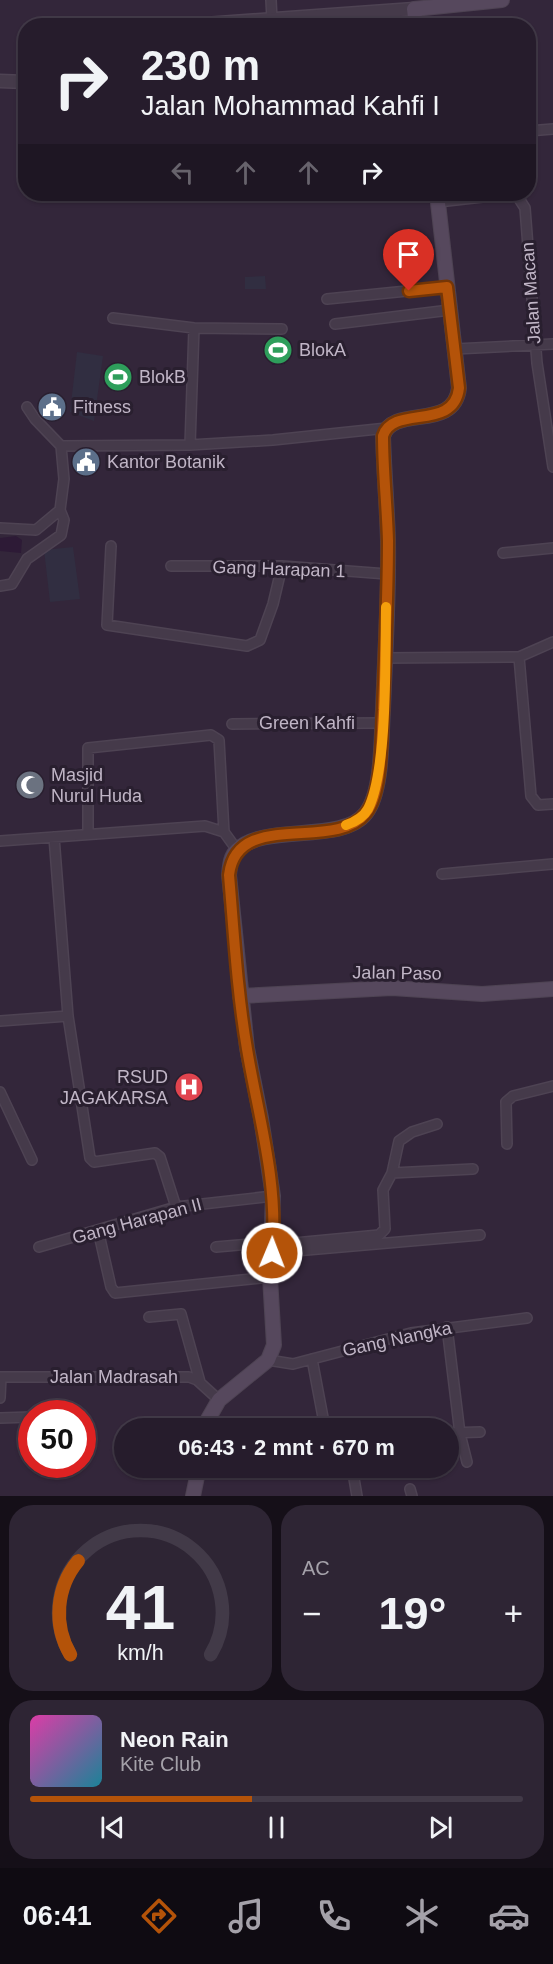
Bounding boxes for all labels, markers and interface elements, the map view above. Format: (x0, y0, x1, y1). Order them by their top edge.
icon: right (42, 42, 120, 120)
text: 230 m (141, 42, 260, 89)
text: Jalan Mohammad Kahfi I (141, 91, 440, 121)
icon: left (166, 156, 199, 189)
icon: ahead (229, 156, 262, 189)
icon: ahead (292, 156, 325, 189)
icon: right (355, 156, 388, 189)
pin (383, 229, 434, 291)
icon: arrive (392, 238, 425, 271)
street label: Jalan Macan (517, 241, 545, 345)
sports icon: BlokA (262, 334, 294, 366)
place label: BlokA (299, 340, 346, 360)
sports icon: BlokB (102, 361, 134, 393)
place label: BlokB (139, 367, 186, 387)
public building icon: Fitness (36, 391, 68, 423)
place label: Fitness (73, 397, 131, 417)
public building icon: Kantor Botanik (70, 446, 102, 478)
place label: Kantor Botanik (107, 452, 226, 472)
street label: Gang Harapan 1 (212, 557, 346, 581)
street label: Green Kahfi (259, 713, 355, 733)
place label: Masjid Nurul Huda (51, 765, 143, 806)
mosque icon: Masjid Nurul Huda (14, 769, 46, 801)
street label: Jalan Paso (352, 962, 442, 984)
place label: RSUD JAGAKARSA (60, 1067, 168, 1108)
hospital icon: RSUD JAGAKARSA (173, 1071, 205, 1103)
street label: Gang Harapan II (70, 1194, 204, 1248)
position arrow (240, 1221, 304, 1285)
street label: Gang Nangka (341, 1317, 454, 1360)
street label: Jalan Madrasah (50, 1367, 178, 1387)
speed limit sign: 50 (18, 1400, 96, 1478)
text: 06:43 · 2 mnt · 670 m (178, 1435, 395, 1460)
text: AC (302, 1557, 330, 1579)
text: 41 (106, 1573, 175, 1642)
text: 19° (378, 1588, 447, 1639)
text: − (302, 1595, 321, 1632)
text: + (504, 1595, 523, 1632)
text: km/h (117, 1641, 164, 1665)
text: Neon Rain (120, 1727, 229, 1752)
text: Kite Club (120, 1753, 201, 1775)
icon: previous (96, 1811, 129, 1844)
icon: pause (260, 1811, 293, 1844)
icon: next (424, 1811, 457, 1844)
icon: directions (138, 1895, 180, 1937)
icon: music (225, 1895, 267, 1937)
icon: phone (313, 1895, 355, 1937)
icon: climate (401, 1895, 443, 1937)
icon: car (488, 1895, 530, 1937)
text: 06:41 (23, 1901, 92, 1931)

